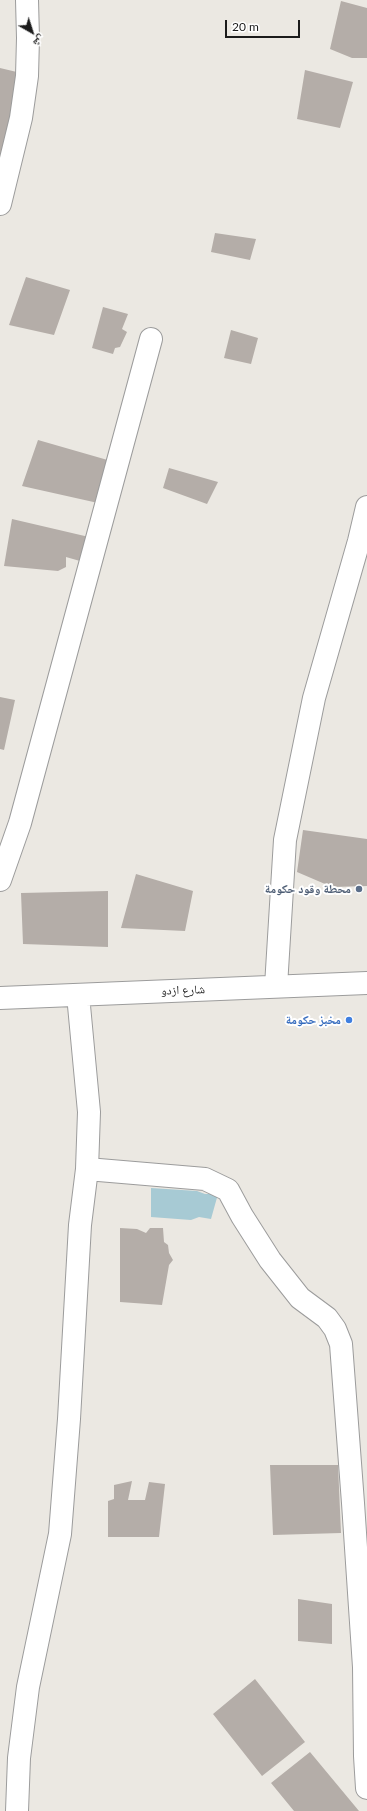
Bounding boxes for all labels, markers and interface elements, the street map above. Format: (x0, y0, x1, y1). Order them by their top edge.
north arrow (12, 12, 52, 52)
scale bar (227, 12, 302, 38)
text: 20 m (232, 19, 259, 34)
text: ش (31, 33, 48, 50)
place label: محطة وقود حكومة (265, 882, 351, 896)
marker: محطة وقود حكومة (354, 884, 364, 894)
street label: شارع ازدو (161, 982, 205, 998)
place label: مخبز حكومة (286, 1013, 341, 1027)
marker: مخبز حكومة (344, 1015, 354, 1025)

